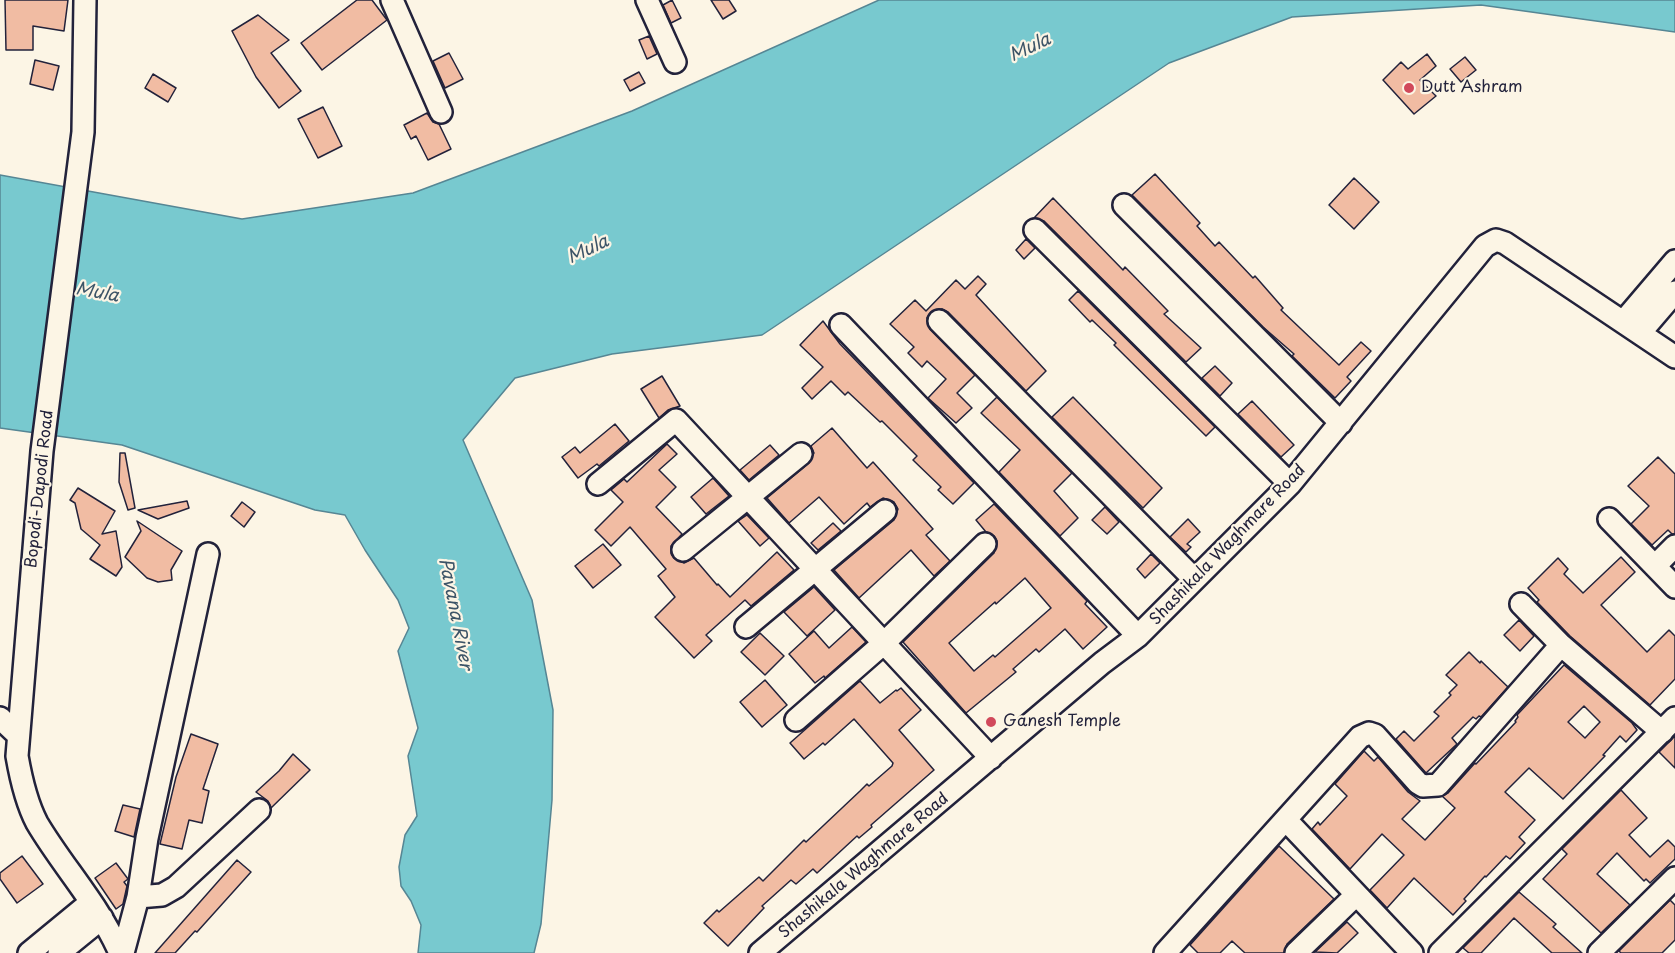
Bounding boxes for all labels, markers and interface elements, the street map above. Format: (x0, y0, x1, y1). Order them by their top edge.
water label: Mula (1006, 29, 1054, 67)
place label: Dutt Ashram (1421, 78, 1523, 98)
marker: Dutt Ashram (1402, 81, 1416, 95)
water label: Mula (564, 231, 612, 269)
water label: Mula (74, 279, 120, 307)
street label: Bopodi-Dapodi Road (22, 409, 58, 569)
street label: Shashikala Waghmare Road (1146, 461, 1310, 629)
water label: Pavana River (434, 556, 476, 672)
place label: Ganesh Temple (1003, 712, 1121, 732)
marker: Ganesh Temple (984, 715, 998, 729)
street label: Shashikala Waghmare Road (775, 789, 953, 943)

